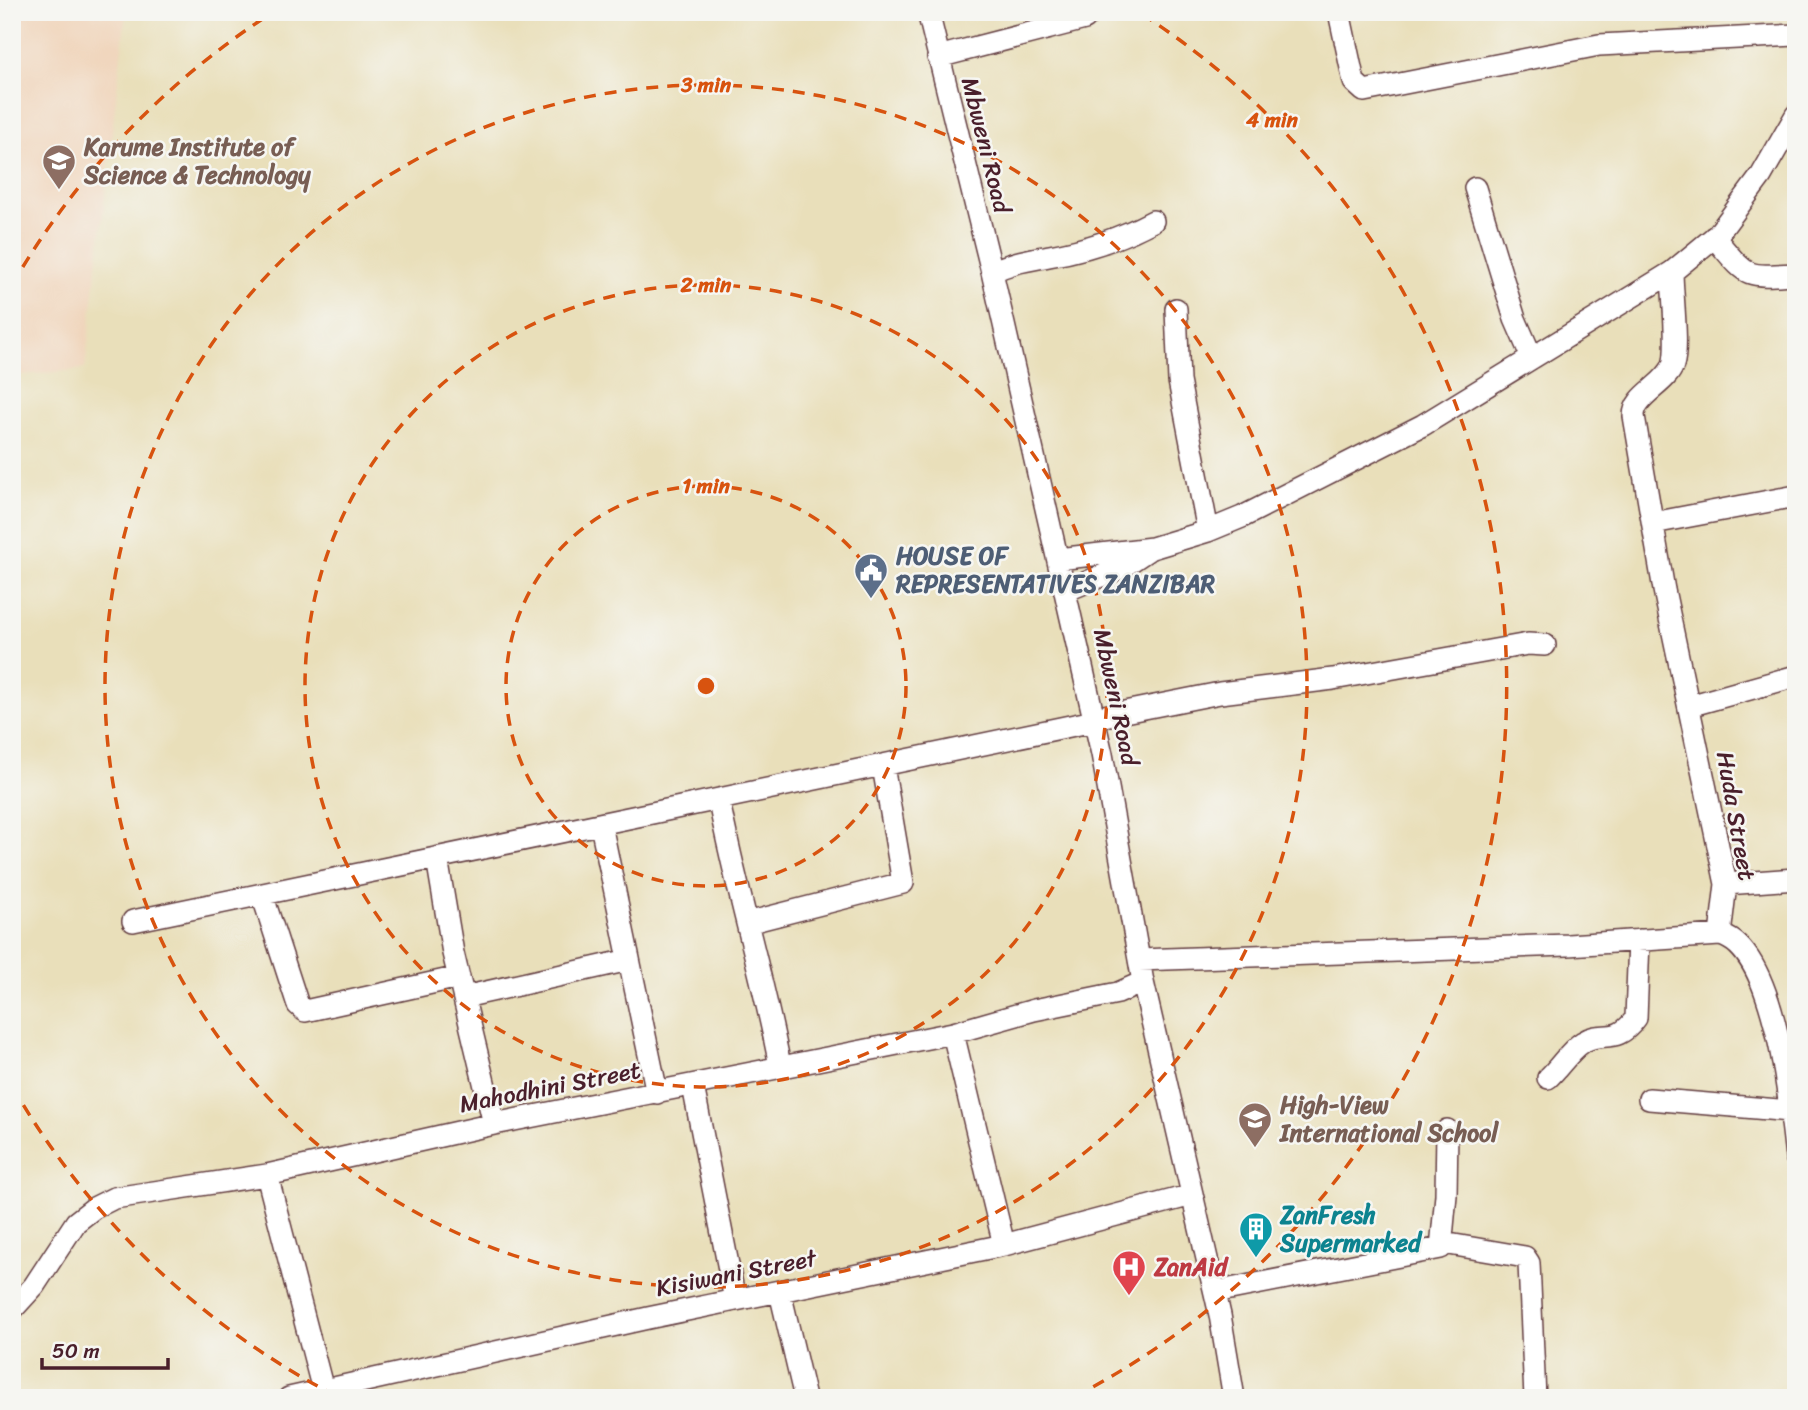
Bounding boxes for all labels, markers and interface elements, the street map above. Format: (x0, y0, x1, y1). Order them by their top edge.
text: 3 min (680, 66, 732, 104)
street label: Mbweni Road (949, 73, 1024, 220)
text: 4 min (1245, 101, 1299, 139)
place label: Karume Institute of Science & Technology (83, 126, 311, 196)
school or university icon: Karume Institute of Science & Technology (40, 142, 78, 191)
text: 2 min (680, 266, 732, 304)
text: 1 min (682, 467, 731, 505)
place label: HOUSE OF REPRESENTATIVES ZANZIBAR (895, 535, 1215, 605)
public building icon: HOUSE OF REPRESENTATIVES ZANZIBAR (852, 551, 890, 600)
street label: Mbweni Road (1081, 625, 1151, 772)
centre of rings (694, 674, 718, 698)
street label: Huda Street (1704, 748, 1768, 884)
street label: Mahodhini Street (456, 1049, 644, 1125)
place label: High-View International School (1278, 1084, 1499, 1154)
school or university icon: High-View International School (1236, 1100, 1274, 1149)
place label: ZanFresh Supermarked (1279, 1194, 1423, 1264)
building icon: ZanFresh Supermarked (1237, 1210, 1275, 1259)
street label: Kisiwani Street (652, 1237, 821, 1309)
place label: ZanAid (1153, 1246, 1229, 1288)
hospital icon: ZanAid (1110, 1248, 1148, 1297)
scale bar (42, 1326, 168, 1370)
text: 50 m (52, 1332, 100, 1370)

